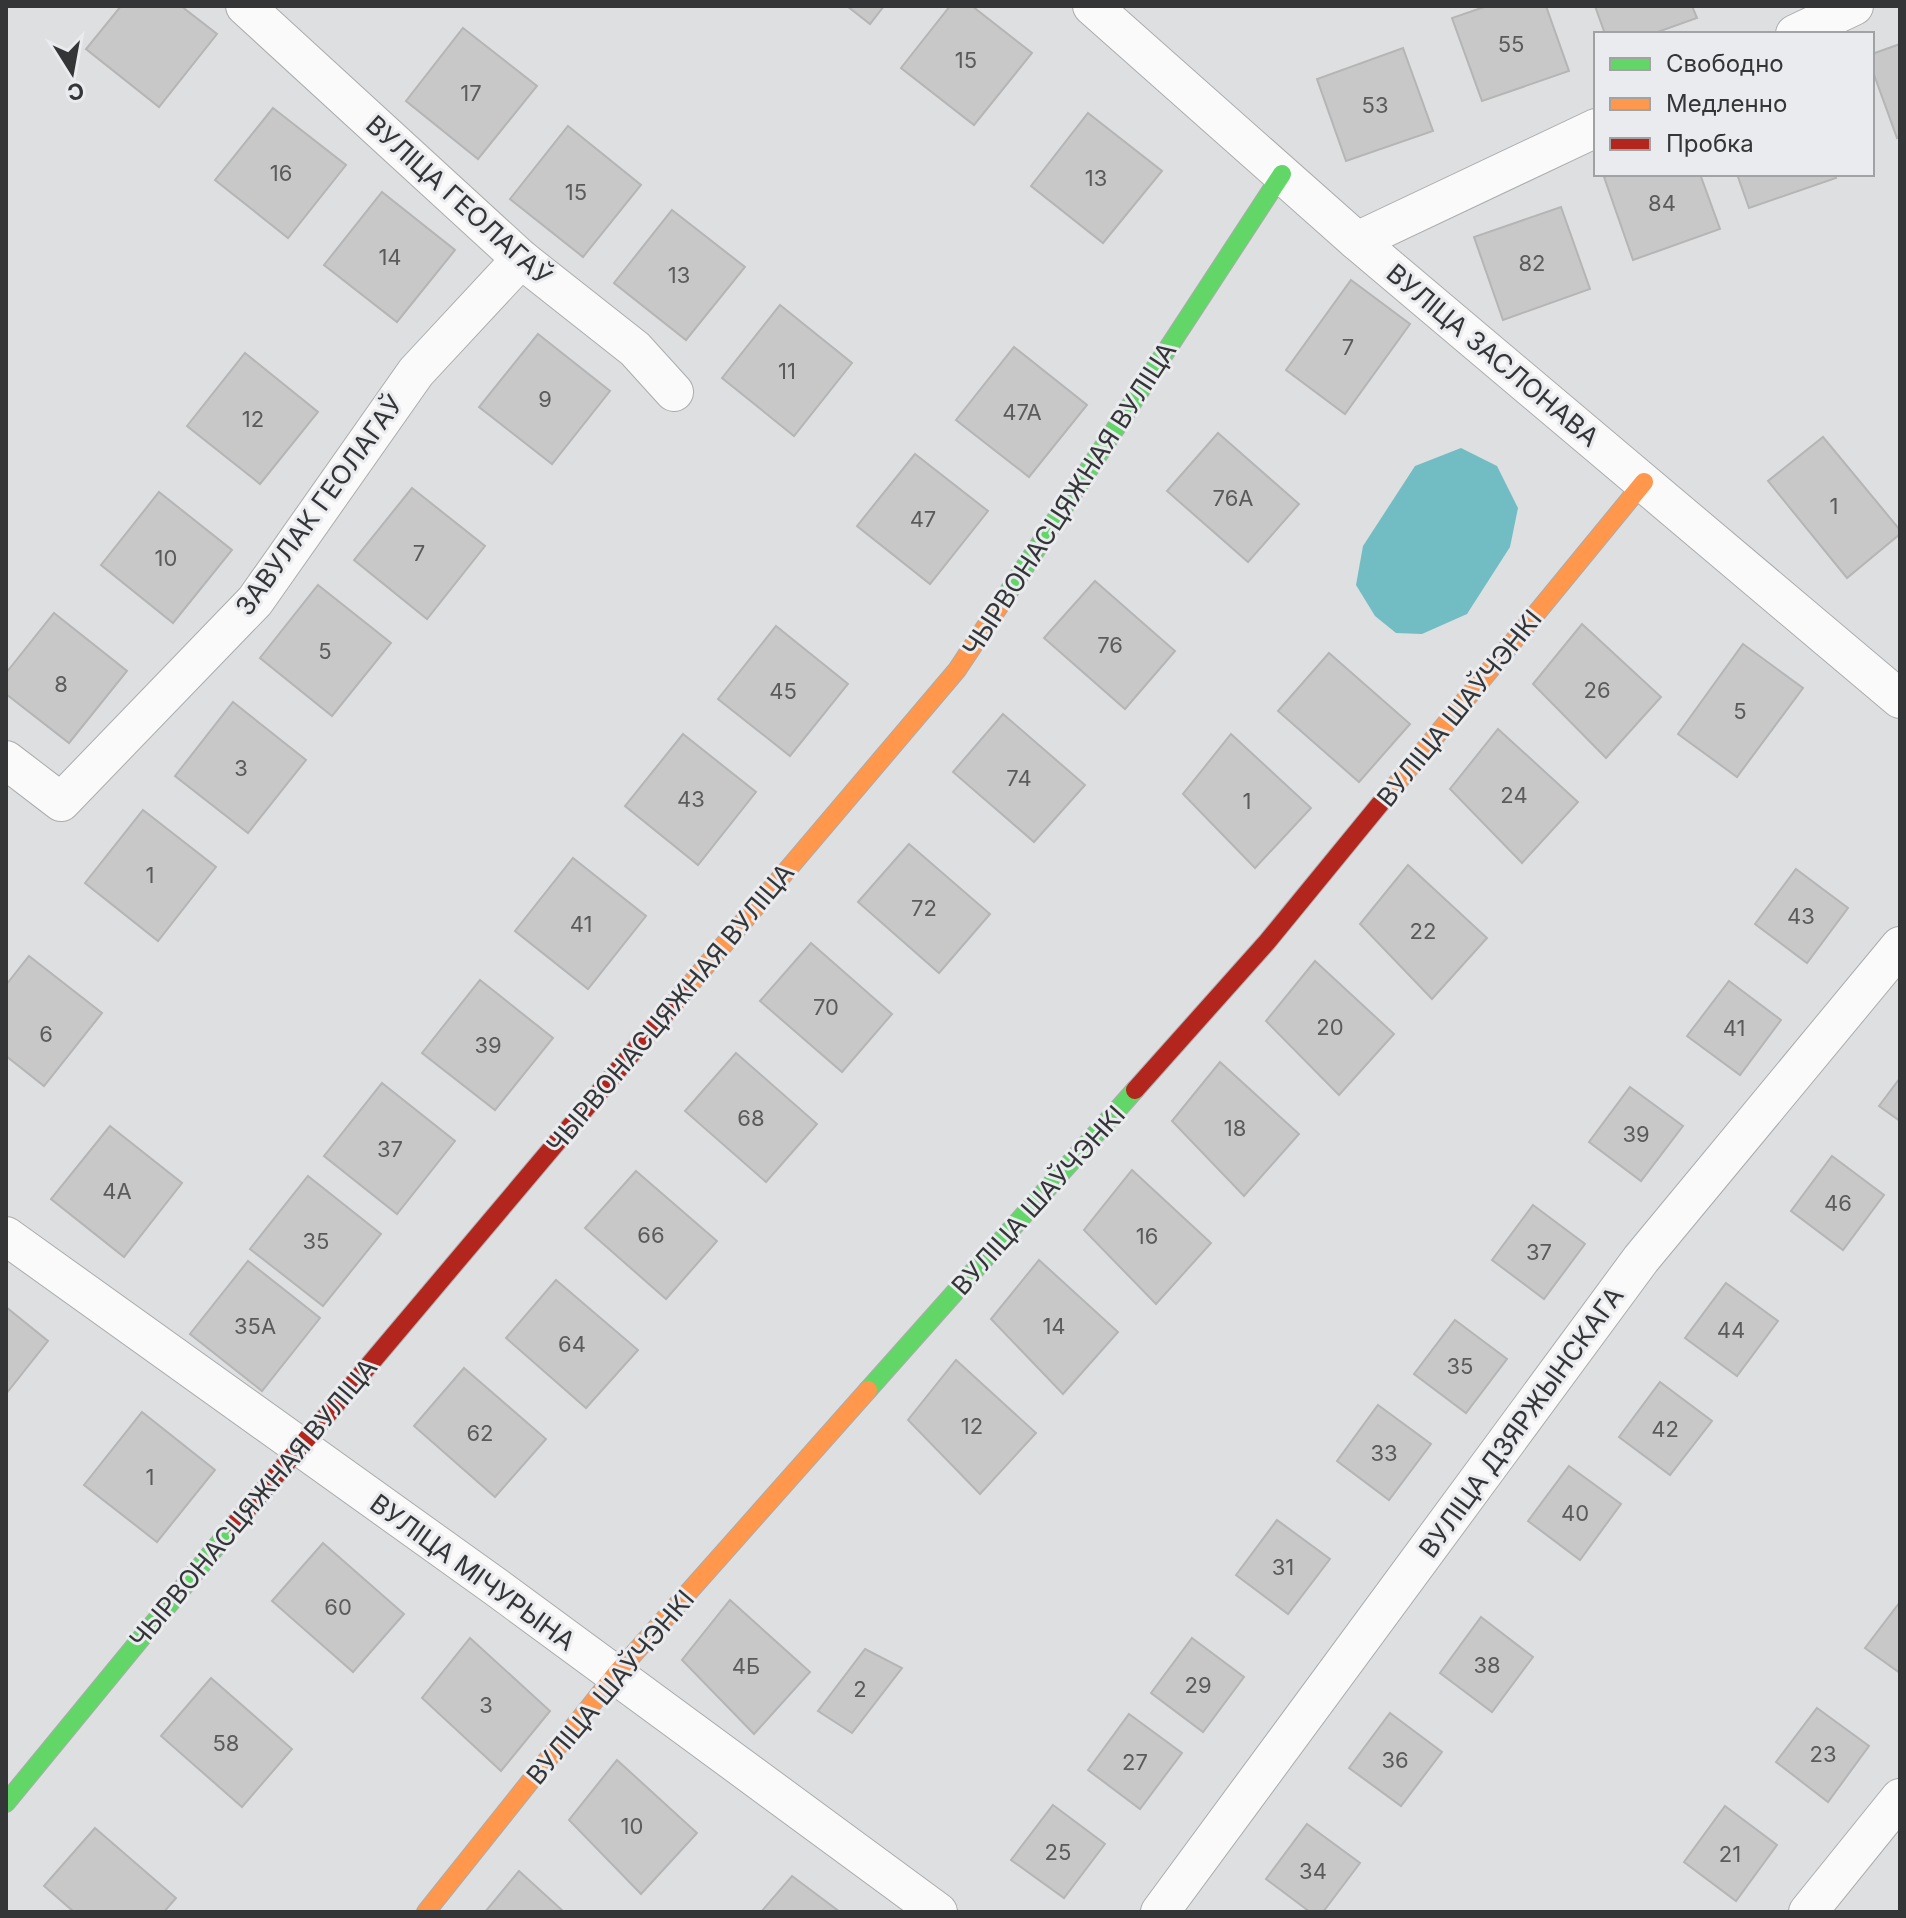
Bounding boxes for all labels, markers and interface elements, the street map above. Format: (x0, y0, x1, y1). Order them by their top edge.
house number: 55 (1498, 31, 1524, 57)
north arrow (32, 32, 112, 112)
legend (1594, 32, 1874, 176)
house number: 15 (955, 47, 977, 73)
text: Свободно (1666, 49, 1784, 78)
text: С (65, 77, 86, 106)
house number: 17 (460, 80, 482, 106)
text: Медленно (1666, 89, 1787, 118)
house number: 53 (1362, 92, 1388, 118)
street label: ВУЛІЦА ГЕОЛАГАЎ (360, 109, 558, 291)
text: Пробка (1666, 129, 1754, 158)
house number: 16 (270, 160, 292, 186)
house number: 13 (1085, 165, 1107, 191)
house number: 15 (565, 179, 587, 205)
house number: 84 (1648, 190, 1676, 216)
house number: 14 (378, 244, 402, 270)
house number: 82 (1518, 250, 1546, 276)
street label: ВУЛІЦА ЗАСЛОНАВА (1381, 257, 1605, 453)
house number: 13 (668, 262, 690, 288)
house number: 7 (1342, 334, 1354, 360)
street label: ЧЫРВОНАСЦЯЖНАЯ ВУЛІЦА (956, 336, 1182, 662)
house number: 11 (778, 358, 796, 384)
house number: 9 (538, 386, 552, 412)
street label: ЗАВУЛАК ГЕОЛАГАЎ (229, 389, 409, 621)
house number: 47А (1002, 399, 1042, 425)
house number: 12 (242, 406, 264, 432)
house number: 76А (1213, 485, 1253, 511)
house number: 1 (1830, 493, 1838, 519)
house number: 47 (910, 506, 936, 532)
house number: 7 (413, 540, 425, 566)
house number: 10 (155, 545, 177, 571)
street label: ВУЛІЦА ШАЎЧЭНКІ (1370, 603, 1548, 813)
house number: 76 (1097, 632, 1123, 658)
house number: 5 (318, 638, 332, 664)
house number: 8 (54, 671, 68, 697)
house number: 26 (1583, 677, 1611, 703)
house number: 45 (769, 678, 797, 704)
house number: 5 (1733, 698, 1747, 724)
house number: 3 (234, 755, 248, 781)
house number: 74 (1006, 765, 1032, 791)
house number: 24 (1500, 782, 1528, 808)
house number: 43 (677, 786, 705, 812)
house number: 1 (1243, 788, 1251, 814)
street label: ЧЫРВОНАСЦЯЖНАЯ ВУЛІЦА (540, 857, 800, 1159)
house number: 1 (146, 862, 154, 888)
house number: 72 (911, 895, 937, 921)
house number: 43 (1787, 903, 1815, 929)
house number: 41 (570, 911, 592, 937)
house number: 22 (1410, 918, 1436, 944)
house number: 70 (813, 994, 839, 1020)
house number: 20 (1316, 1014, 1344, 1040)
house number: 41 (1723, 1015, 1745, 1041)
house number: 6 (39, 1021, 53, 1047)
house number: 39 (474, 1032, 502, 1058)
street label: ВУЛІЦА ШАЎЧЭНКІ (945, 1099, 1131, 1301)
house number: 68 (737, 1105, 765, 1131)
house number: 18 (1224, 1115, 1246, 1141)
house number: 39 (1622, 1121, 1650, 1147)
house number: 37 (377, 1136, 403, 1162)
house number: 4А (102, 1178, 132, 1204)
house number: 46 (1824, 1190, 1852, 1216)
house number: 66 (637, 1222, 665, 1248)
house number: 16 (1136, 1223, 1158, 1249)
house number: 35 (303, 1228, 329, 1254)
house number: 37 (1526, 1239, 1552, 1265)
street label: ВУЛІЦА ДЗЯРЖЫНСКАГА (1412, 1281, 1630, 1563)
house number: 35А (234, 1313, 276, 1339)
house number: 14 (1042, 1313, 1066, 1339)
house number: 44 (1717, 1317, 1745, 1343)
house number: 64 (558, 1331, 586, 1357)
street label: ЧЫРВОНАСЦЯЖНАЯ ВУЛІЦА (123, 1352, 383, 1654)
house number: 35 (1447, 1353, 1473, 1379)
house number: 12 (961, 1413, 983, 1439)
house number: 42 (1651, 1416, 1679, 1442)
house number: 62 (466, 1420, 494, 1446)
house number: 33 (1370, 1440, 1398, 1466)
house number: 1 (146, 1464, 154, 1490)
street label: ВУЛІЦА МІЧУРЫНА (365, 1487, 582, 1657)
house number: 40 (1561, 1500, 1589, 1526)
house number: 31 (1272, 1554, 1294, 1580)
street label: ВУЛІЦА ШАЎЧЭНКІ (520, 1584, 700, 1790)
house number: 60 (324, 1594, 352, 1620)
house number: 38 (1473, 1652, 1501, 1678)
house number: 4Б (732, 1653, 760, 1679)
house number: 29 (1184, 1672, 1212, 1698)
house number: 2 (853, 1676, 867, 1702)
house number: 3 (479, 1692, 493, 1718)
house number: 58 (213, 1730, 239, 1756)
house number: 23 (1809, 1741, 1837, 1767)
house number: 36 (1381, 1747, 1409, 1773)
house number: 27 (1122, 1749, 1148, 1775)
house number: 10 (621, 1813, 643, 1839)
house number: 25 (1045, 1839, 1071, 1865)
house number: 21 (1719, 1841, 1741, 1867)
house number: 34 (1299, 1858, 1327, 1884)

